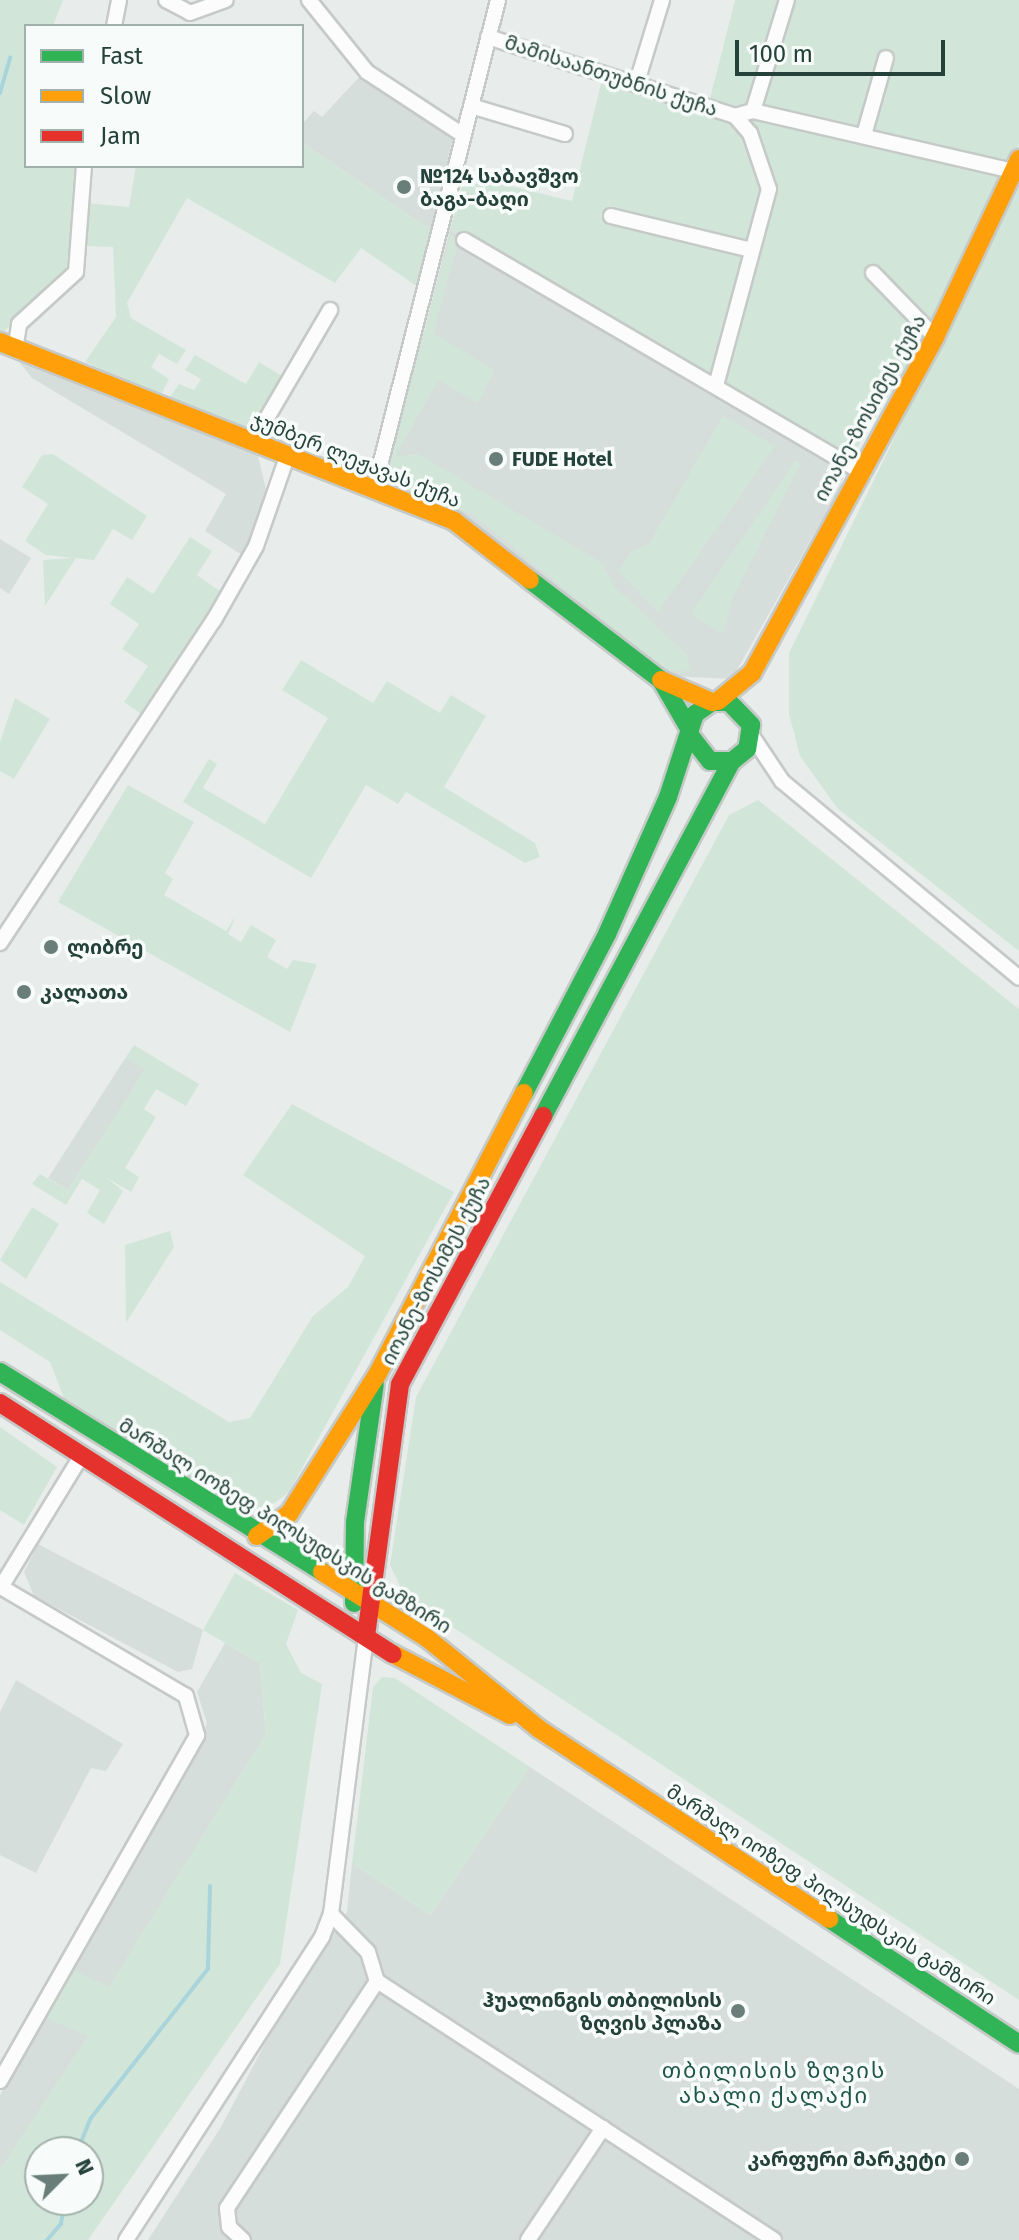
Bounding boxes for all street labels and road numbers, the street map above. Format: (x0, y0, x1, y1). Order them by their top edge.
street label: მამისაანთუბნის ქუჩა (502, 30, 720, 122)
street label: იოანე-ზოსიმეს ქუჩა (809, 310, 931, 506)
street label: ჯუმბერ ლეჟავას ქუჩა (248, 407, 464, 513)
street label: იოანე-ზოსიმეს ქუჩა (376, 1173, 496, 1369)
street label: მარშალ იოზეფ პილსუდსკის გამზირი (114, 1413, 456, 1639)
street label: მარშალ იოზეფ პილსუდსკის გამზირი (662, 1779, 1000, 2011)

